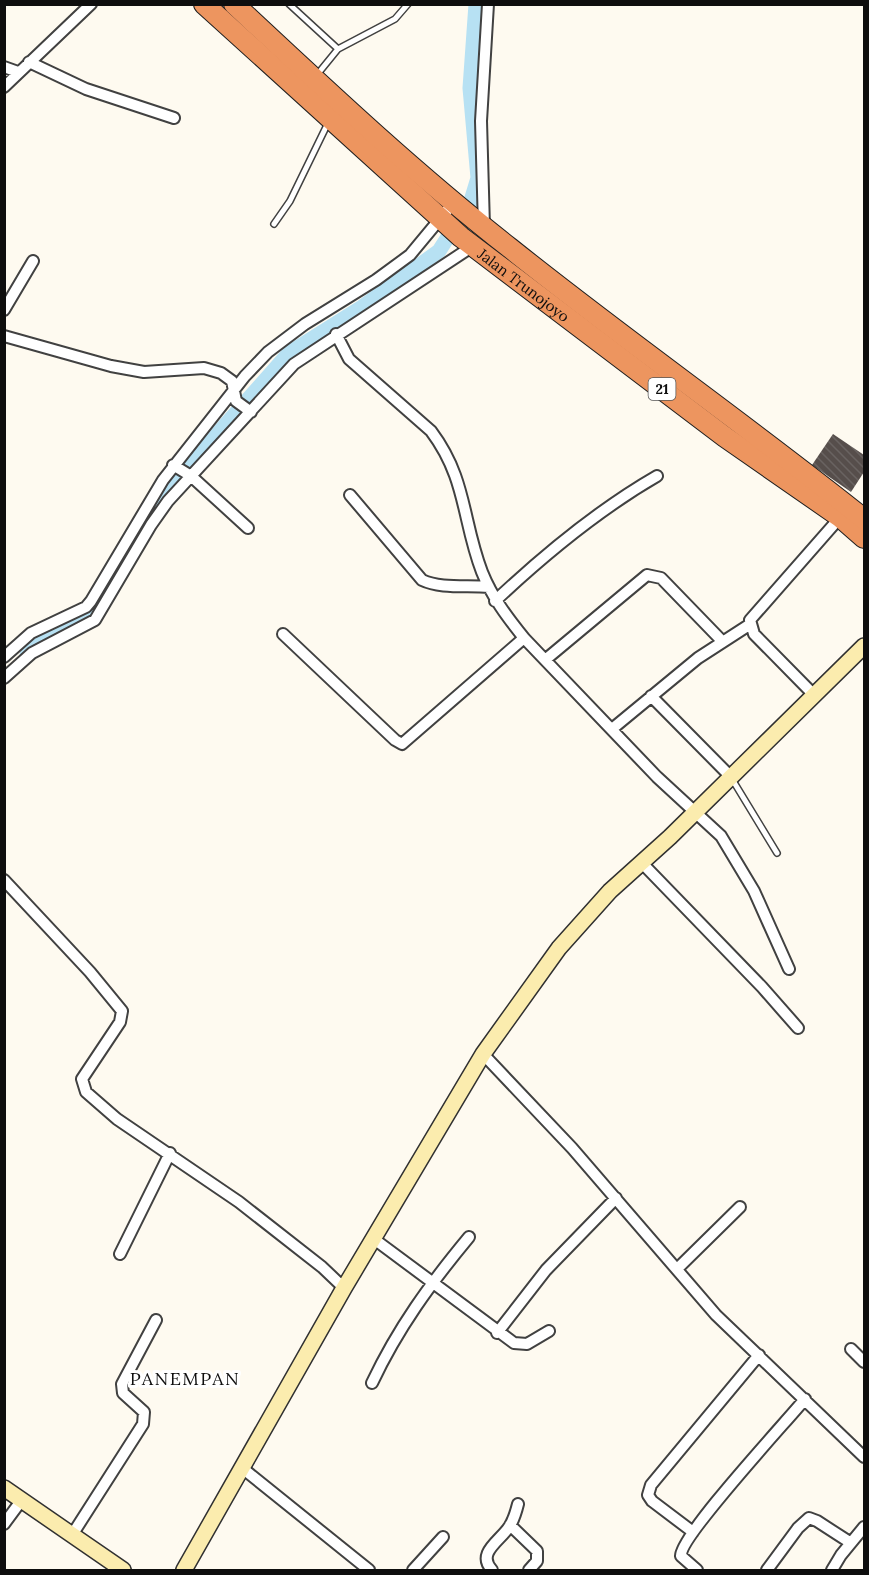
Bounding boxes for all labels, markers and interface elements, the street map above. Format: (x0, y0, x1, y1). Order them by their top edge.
street label: Jalan Trunojoyo (474, 243, 574, 326)
road number: 21 (648, 378, 676, 400)
district label: PANEMPAN (130, 1367, 240, 1390)

